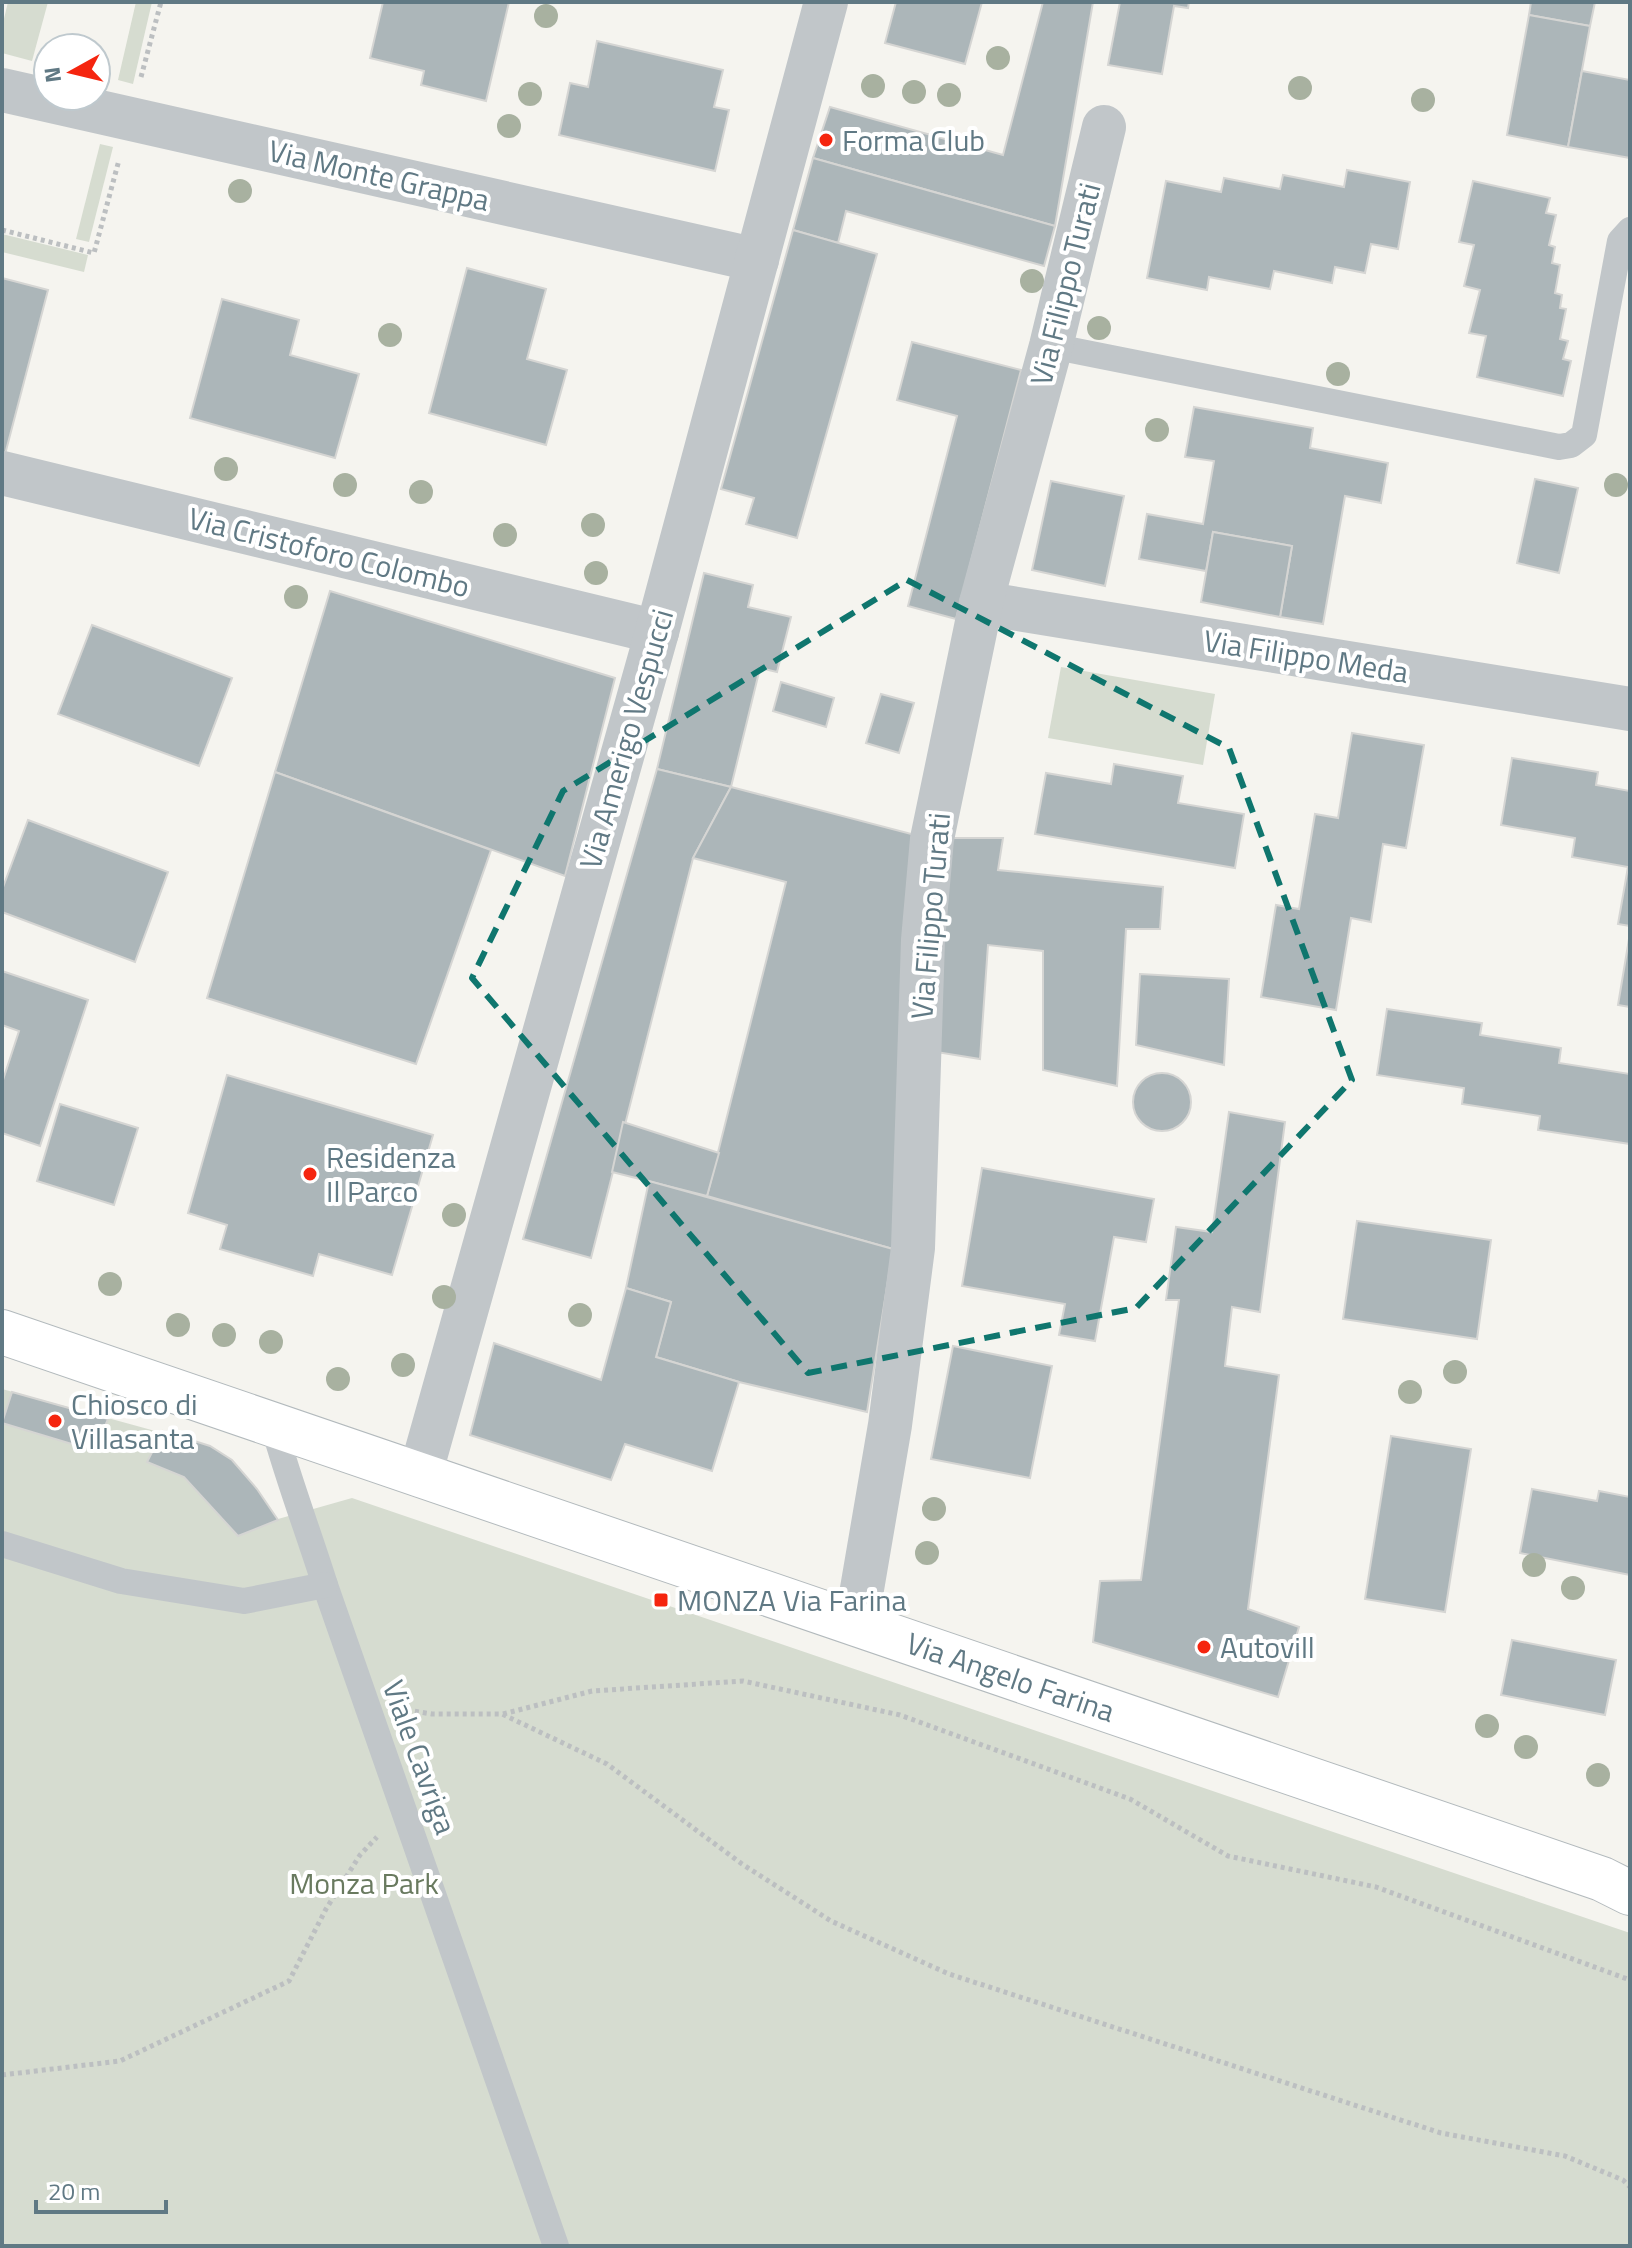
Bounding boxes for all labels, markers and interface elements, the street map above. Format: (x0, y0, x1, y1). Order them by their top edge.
north arrow (32, 32, 112, 112)
text: N (34, 65, 70, 85)
place label: Forma Club (842, 117, 985, 163)
street label: Via Monte Grappa (264, 127, 494, 223)
marker: Forma Club (817, 131, 835, 149)
street label: Via Filippo Turati (1018, 178, 1112, 390)
street label: Via Cristoforo Colombo (183, 495, 475, 609)
street label: Via Amerigo Vespucci (567, 604, 685, 874)
street label: Via Filippo Meda (1200, 617, 1412, 695)
street label: Via Filippo Turati (898, 811, 962, 1021)
place label: Residenza Il Parco (326, 1134, 456, 1214)
marker: Residenza Il Parco (301, 1165, 319, 1183)
place label: Chiosco di Villasanta (71, 1381, 198, 1461)
marker: Chiosco di Villasanta (46, 1412, 64, 1430)
place label: MONZA Via Farina (677, 1577, 906, 1623)
marker: MONZA Via Farina (652, 1591, 670, 1609)
street label: Via Angelo Farina (900, 1620, 1121, 1734)
place label: Autovill (1220, 1624, 1315, 1670)
marker: Autovill (1195, 1638, 1213, 1656)
street label: Viale Cavriga (371, 1674, 469, 1840)
park label: Monza Park (289, 1860, 439, 1906)
scale bar (36, 2164, 166, 2214)
text: 20 m (48, 2173, 100, 2209)

